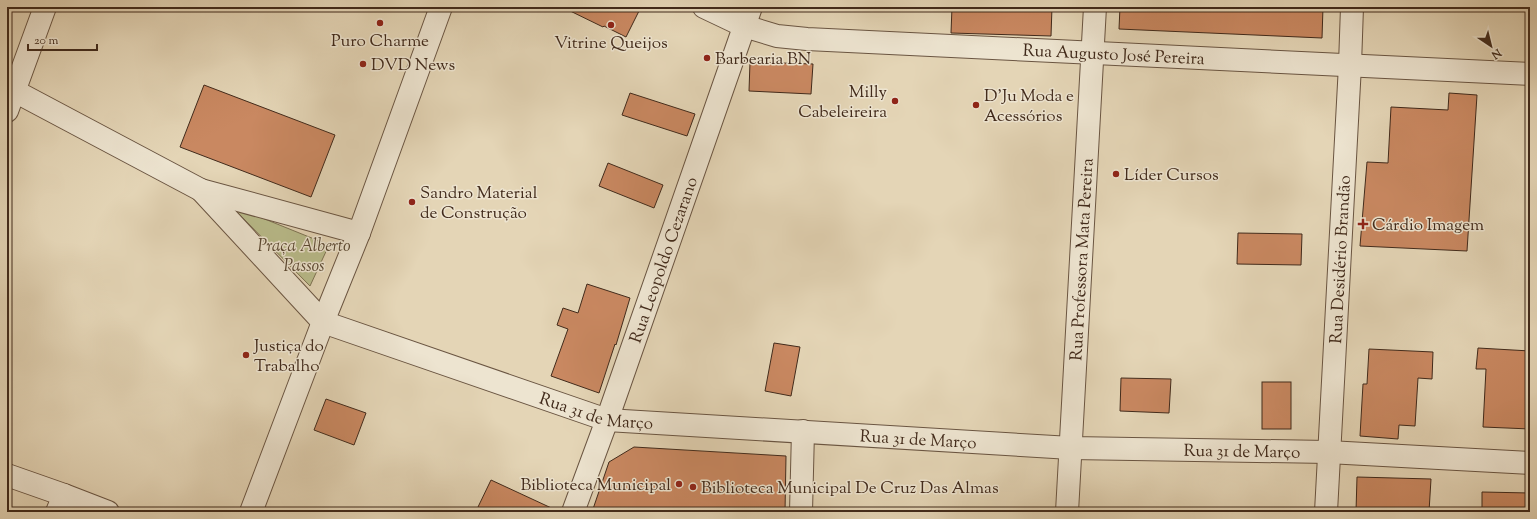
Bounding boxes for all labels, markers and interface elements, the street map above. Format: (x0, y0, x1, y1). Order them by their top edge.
marker: Puro Charme (375, 18, 385, 28)
marker: Vitrine Queijos (606, 20, 616, 30)
scale bar (28, 26, 97, 52)
north arrow (1471, 26, 1511, 66)
place label: Puro Charme (331, 30, 429, 54)
text: 20 m (34, 32, 59, 50)
place label: Vitrine Queijos (554, 32, 668, 56)
street label: Rua Augusto José Pereira (1022, 39, 1205, 72)
text: N (1488, 44, 1505, 63)
place label: Barbearia BN (715, 48, 811, 72)
marker: Barbearia BN (702, 53, 712, 63)
place label: DVD News (371, 54, 456, 78)
marker: DVD News (358, 59, 368, 69)
place label: Milly Cabeleireira (798, 81, 888, 125)
place label: D'Ju Moda e Acessórios (984, 85, 1074, 129)
marker: Milly Cabeleireira (890, 96, 900, 106)
marker: D'Ju Moda e Acessórios (971, 100, 981, 110)
street label: Rua Professora Mata Pereira (1065, 157, 1101, 361)
place label: Líder Cursos (1124, 164, 1219, 188)
marker: Líder Cursos (1111, 169, 1121, 179)
street label: Rua Leopoldo Cezarano (625, 174, 705, 347)
street label: Rua Desidério Brandão (1325, 175, 1358, 344)
place label: Sandro Material de Construção (420, 182, 538, 226)
marker: Sandro Material de Construção (407, 197, 417, 207)
place label: Cárdio Imagem (1372, 214, 1484, 238)
marker: Cárdio Imagem (1357, 218, 1369, 230)
park label: Praça Alberto Passos (257, 235, 351, 279)
place label: Justiça do Trabalho (253, 335, 324, 379)
marker: Justiça do Trabalho (241, 350, 251, 360)
street label: Rua 31 de Março (536, 388, 654, 437)
street label: Rua 31 de Março (859, 425, 977, 456)
street label: Rua 31 de Março (1183, 440, 1301, 466)
place label: Biblioteca Municipal (520, 474, 671, 498)
place label: Biblioteca Municipal De Cruz Das Almas (701, 477, 999, 501)
marker: Biblioteca Municipal (674, 479, 684, 489)
marker: Biblioteca Municipal De Cruz Das Almas (688, 482, 698, 492)

